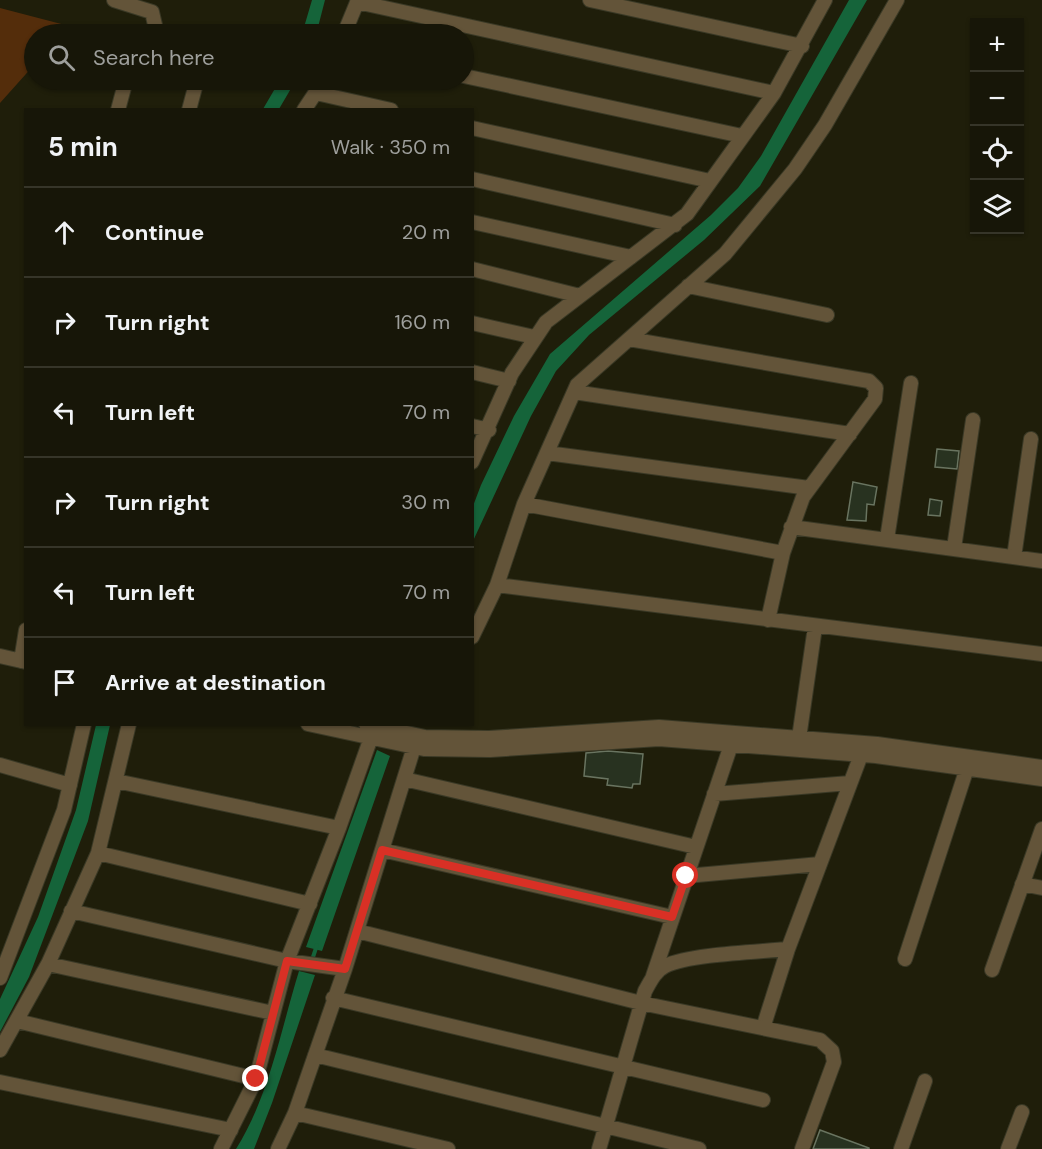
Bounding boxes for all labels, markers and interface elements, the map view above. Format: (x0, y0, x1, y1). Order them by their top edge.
map controls (970, 18, 1024, 234)
button: + (970, 18, 1024, 72)
search box (24, 24, 474, 90)
icon: search (45, 41, 78, 74)
text: Search here (93, 43, 214, 72)
button: − (970, 72, 1024, 126)
button: locate (970, 126, 1024, 180)
text: 5 min (48, 130, 118, 164)
text: Walk · 350 m (331, 134, 450, 160)
button: layers (970, 180, 1024, 234)
icon: ahead (48, 216, 81, 249)
text: Continue (105, 218, 204, 247)
text: 20 m (402, 219, 450, 245)
icon: right (48, 306, 81, 339)
text: Turn right (105, 308, 210, 337)
text: 160 m (394, 309, 450, 335)
icon: left (48, 396, 81, 429)
text: Turn left (105, 398, 195, 427)
text: 70 m (403, 399, 450, 425)
icon: right (48, 486, 81, 519)
text: Turn right (105, 488, 210, 517)
text: 30 m (401, 489, 450, 515)
icon: left (48, 576, 81, 609)
text: Turn left (105, 578, 195, 607)
text: 70 m (403, 579, 450, 605)
icon: arrive (48, 666, 81, 699)
text: Arrive at destination (105, 668, 326, 697)
route start (672, 862, 698, 888)
route end (242, 1065, 268, 1091)

